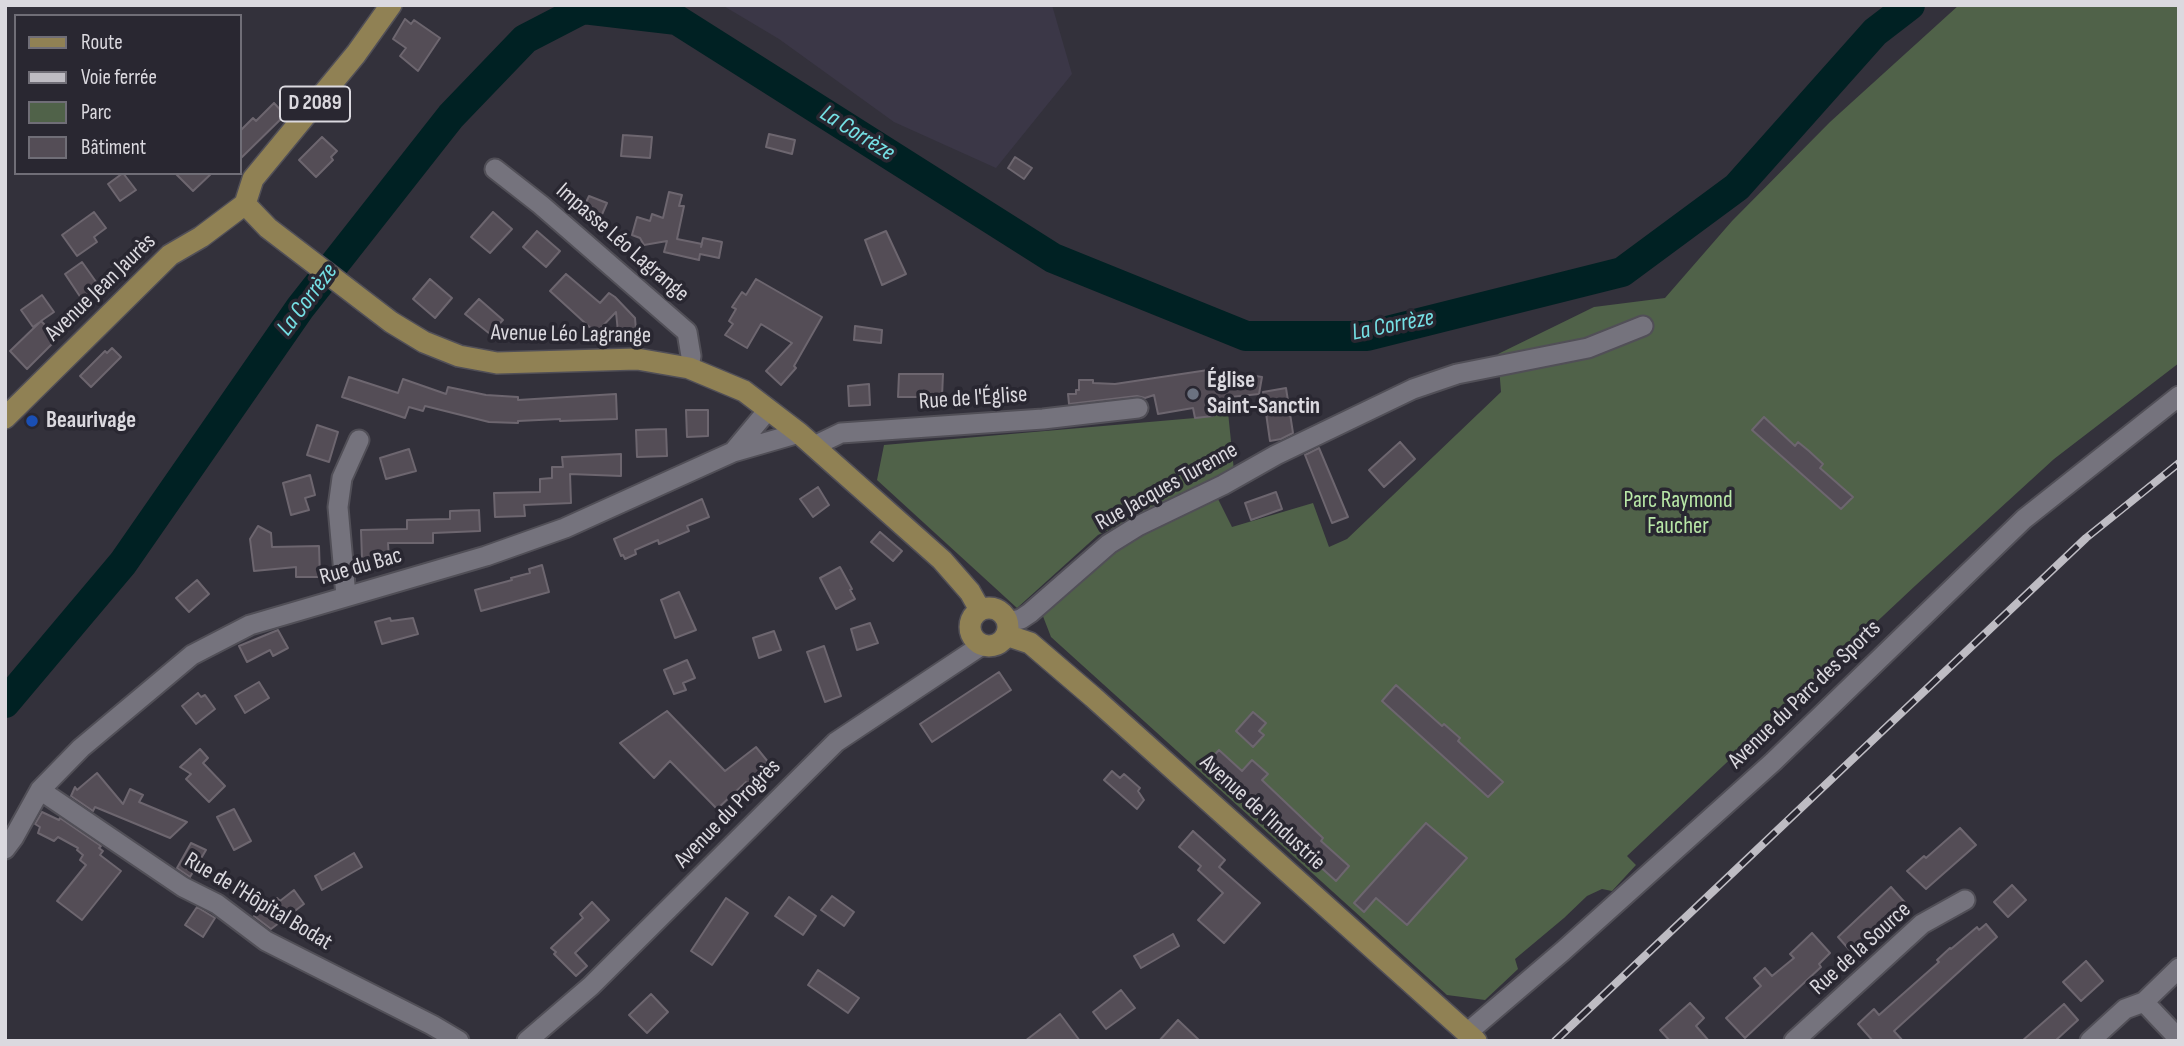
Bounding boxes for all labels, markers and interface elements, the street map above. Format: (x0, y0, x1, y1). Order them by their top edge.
legend (14, 14, 242, 175)
text: Route (81, 30, 123, 55)
text: Voie ferrée (81, 65, 157, 90)
road number: D 2089 (280, 86, 350, 122)
text: Parc (81, 100, 112, 125)
water label: La Corrèze (814, 100, 900, 168)
text: Bâtiment (81, 135, 146, 160)
street label: Impasse Léo Lagrange (550, 178, 694, 308)
street label: Avenue Jean Jaurès (40, 228, 162, 348)
water label: La Corrèze (272, 258, 344, 342)
water label: La Corrèze (1350, 304, 1436, 348)
street label: Avenue Léo Lagrange (491, 320, 651, 350)
place label: Église Saint-Sanctin (1207, 367, 1320, 421)
street label: Rue de l'Église (918, 381, 1028, 417)
marker: Église Saint-Sanctin (1185, 386, 1201, 402)
place label: Beaurivage (46, 407, 136, 435)
marker: Beaurivage (24, 413, 40, 429)
street label: Rue Jacques Turenne (1091, 437, 1243, 537)
park label: Parc Raymond Faucher (1624, 487, 1732, 541)
street label: Rue du Bac (317, 542, 405, 592)
street label: Avenue du Parc des Sports (1723, 615, 1887, 775)
street label: Avenue de l'Industrie (1194, 749, 1330, 877)
street label: Avenue du Progrès (669, 754, 787, 874)
street label: Rue de l'Hôpital Bodat (179, 847, 337, 957)
street label: Rue de la Source (1805, 897, 1917, 1001)

